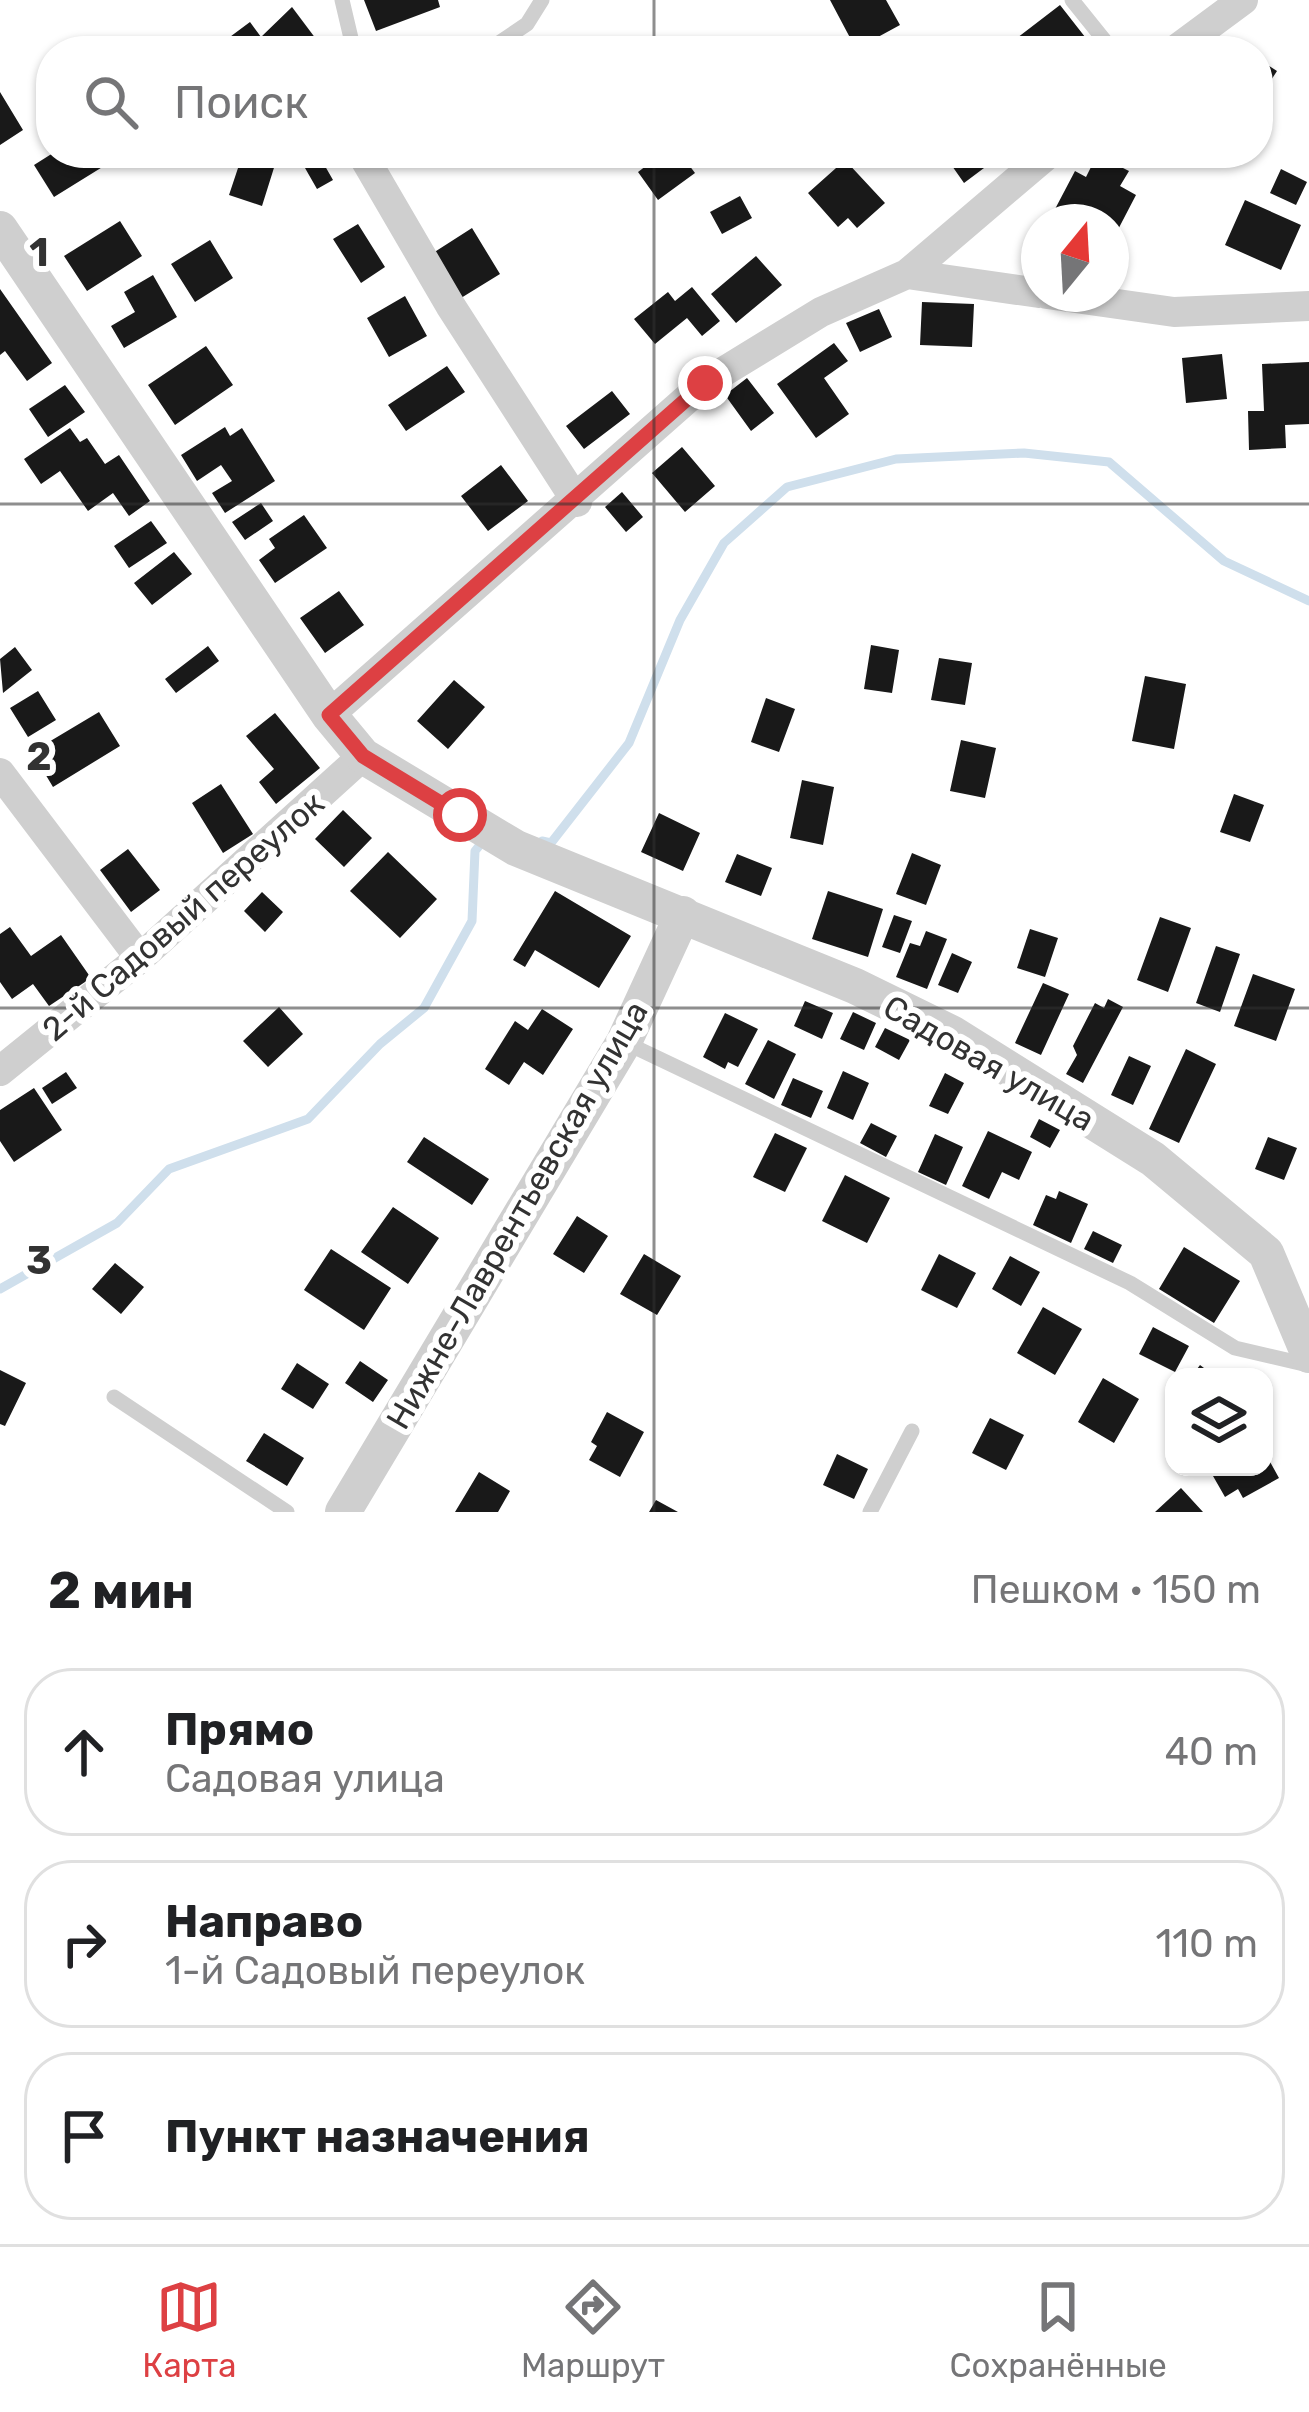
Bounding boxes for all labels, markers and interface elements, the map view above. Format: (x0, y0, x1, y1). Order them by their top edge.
search box (36, 36, 1273, 168)
icon: search (78, 69, 144, 135)
text: Поиск (174, 76, 308, 129)
north arrow (1021, 204, 1129, 312)
text: 1 (29, 230, 49, 276)
route end (678, 356, 732, 410)
text: 2 (26, 734, 52, 780)
street label: 2-й Садовый переулок (34, 783, 332, 1049)
route start (433, 788, 487, 842)
street label: Садовая улица (877, 987, 1101, 1139)
street label: Нижне-Лаврентьевская улица (378, 994, 656, 1436)
text: 3 (26, 1238, 52, 1284)
map controls (1165, 1368, 1273, 1476)
button: layers (1165, 1368, 1273, 1476)
text: 2 мин (48, 1560, 194, 1621)
text: Пешком · 150 m (971, 1567, 1261, 1613)
text: Прямо (165, 1703, 314, 1756)
icon: ahead (51, 1719, 117, 1785)
text: 40 m (1165, 1729, 1258, 1775)
text: Садовая улица (165, 1756, 445, 1802)
text: Направо (165, 1895, 363, 1948)
icon: right (51, 1911, 117, 1977)
text: 110 m (1156, 1921, 1258, 1967)
text: 1-й Садовый переулок (165, 1948, 585, 1994)
icon: arrive (51, 2103, 117, 2169)
text: Пункт назначения (165, 2110, 590, 2163)
tab: Карта (142, 2274, 236, 2385)
tab: Маршрут (521, 2274, 665, 2385)
tab: Сохранённые (950, 2274, 1167, 2385)

